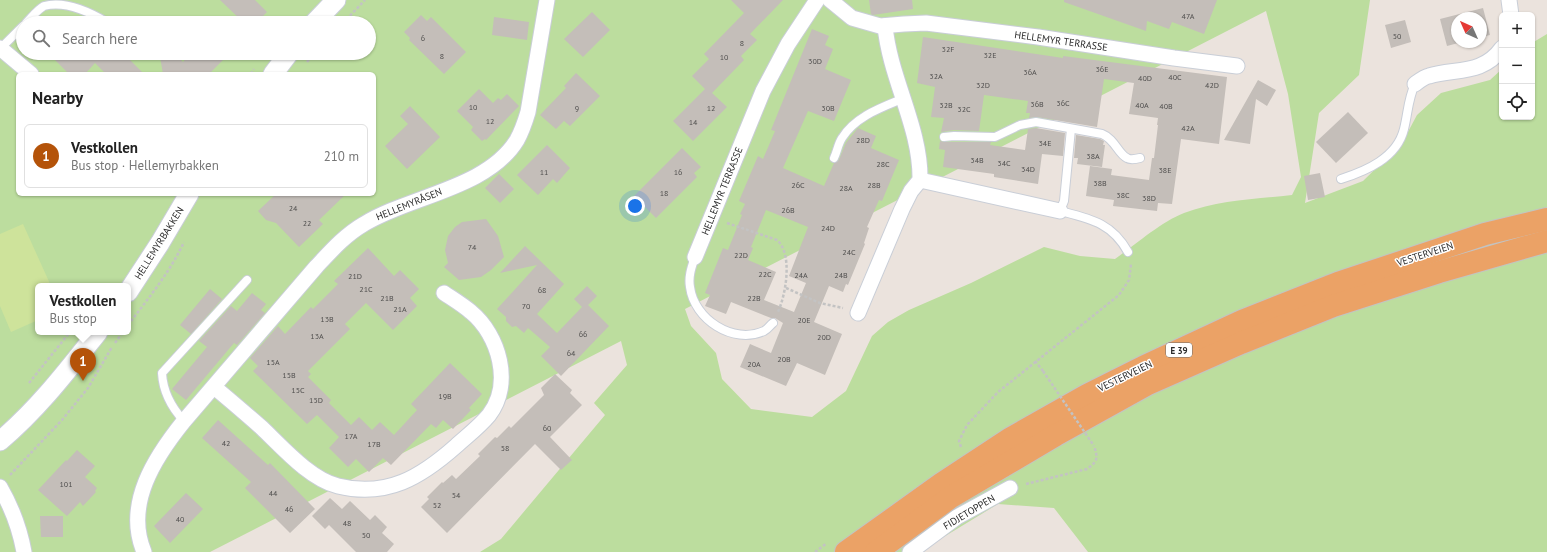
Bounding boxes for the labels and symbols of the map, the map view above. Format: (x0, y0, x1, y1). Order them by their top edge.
house number: 47A (1182, 11, 1195, 21)
north arrow (1451, 12, 1487, 48)
street label: HELLEMYR TERRASSE (1014, 28, 1108, 54)
house number: 50 (1393, 31, 1402, 41)
house number: 6 (421, 33, 425, 43)
house number: 8 (740, 38, 744, 48)
house number: 32F (942, 44, 954, 54)
house number: 32E (983, 50, 997, 60)
house number: 8 (440, 51, 444, 61)
house number: 10 (720, 52, 729, 62)
house number: 30D (808, 56, 822, 66)
house number: 36E (1095, 64, 1109, 74)
house number: 36A (1023, 67, 1037, 77)
house number: 32A (929, 71, 943, 81)
house number: 40C (1168, 72, 1182, 82)
house number: 40D (1138, 73, 1152, 83)
house number: 32D (976, 80, 990, 90)
house number: 42D (1205, 80, 1219, 90)
house number: 36C (1056, 98, 1070, 108)
house number: 36B (1030, 99, 1044, 109)
house number: 32B (939, 100, 953, 110)
house number: 40A (1135, 100, 1149, 110)
house number: 40B (1159, 101, 1173, 111)
house number: 10 (469, 102, 478, 112)
house number: 9 (575, 103, 579, 113)
house number: 12 (707, 103, 715, 113)
house number: 30B (821, 103, 835, 113)
house number: 32C (957, 104, 971, 114)
house number: 12 (486, 116, 494, 126)
house number: 14 (689, 117, 698, 127)
house number: 42A (1181, 123, 1195, 133)
house number: 28D (856, 135, 870, 145)
house number: 34E (1038, 138, 1052, 148)
street label: HELLEMYR TERRASSE (698, 145, 746, 237)
house number: 38A (1086, 151, 1100, 161)
house number: 34B (970, 155, 984, 165)
house number: 34C (997, 158, 1011, 168)
house number: 28C (876, 159, 890, 169)
house number: 34D (1021, 164, 1035, 174)
house number: 38E (1158, 165, 1172, 175)
house number: 11 (540, 167, 548, 177)
house number: 16 (674, 167, 682, 177)
house number: 38B (1093, 178, 1107, 188)
house number: 26C (791, 180, 805, 190)
house number: 28B (867, 180, 881, 190)
house number: 28A (839, 183, 853, 193)
street label: HELLEMYRÅSEN (374, 185, 444, 223)
house number: 18 (660, 188, 668, 198)
house number: 38C (1116, 190, 1130, 200)
house number: 38D (1142, 193, 1156, 203)
your location (625, 196, 645, 216)
house number: 24 (289, 203, 298, 213)
street label: HELLEMYRBAKKEN (131, 204, 187, 282)
house number: 26B (781, 205, 795, 215)
house number: 22 (303, 218, 311, 228)
house number: 24D (821, 223, 835, 233)
street label: VESTERVEIEN (1394, 239, 1455, 270)
house number: 74 (468, 242, 477, 252)
house number: 24C (842, 247, 856, 257)
house number: 22D (734, 250, 748, 260)
house number: 22C (758, 269, 772, 279)
house number: 24A (794, 270, 808, 280)
house number: 24B (834, 270, 848, 280)
house number: 21D (348, 271, 362, 281)
house number: 21C (359, 284, 373, 294)
house number: 68 (538, 285, 546, 295)
house number: 21B (380, 293, 394, 303)
house number: 22B (747, 293, 761, 303)
house number: 70 (522, 301, 531, 311)
house number: 21A (393, 304, 407, 314)
house number: 13B (320, 314, 334, 324)
house number: 20E (797, 315, 811, 325)
house number: 66 (579, 329, 587, 339)
house number: 13A (310, 331, 324, 341)
house number: 20D (817, 332, 831, 342)
road number: E 39 (1166, 343, 1192, 357)
pin: 1 (70, 348, 96, 381)
house number: 64 (567, 348, 576, 358)
house number: 20B (777, 354, 791, 364)
house number: 15A (266, 357, 280, 367)
street label: VESTERVEIEN (1095, 357, 1154, 395)
house number: 20A (747, 359, 761, 369)
house number: 15B (282, 370, 296, 380)
house number: 15C (291, 385, 305, 395)
house number: 19B (438, 391, 452, 401)
house number: 15D (309, 395, 323, 405)
house number: 60 (543, 423, 552, 433)
house number: 17A (345, 431, 358, 441)
house number: 42 (222, 438, 230, 448)
house number: 17B (367, 439, 381, 449)
house number: 58 (501, 443, 509, 453)
house number: 101 (59, 479, 73, 489)
house number: 44 (269, 488, 278, 498)
house number: 54 (452, 490, 461, 500)
street label: FIDJETOPPEN (941, 491, 997, 533)
house number: 52 (433, 500, 441, 510)
house number: 46 (285, 504, 293, 514)
house number: 40 (176, 514, 185, 524)
house number: 48 (343, 518, 351, 528)
house number: 50 (362, 530, 371, 540)

